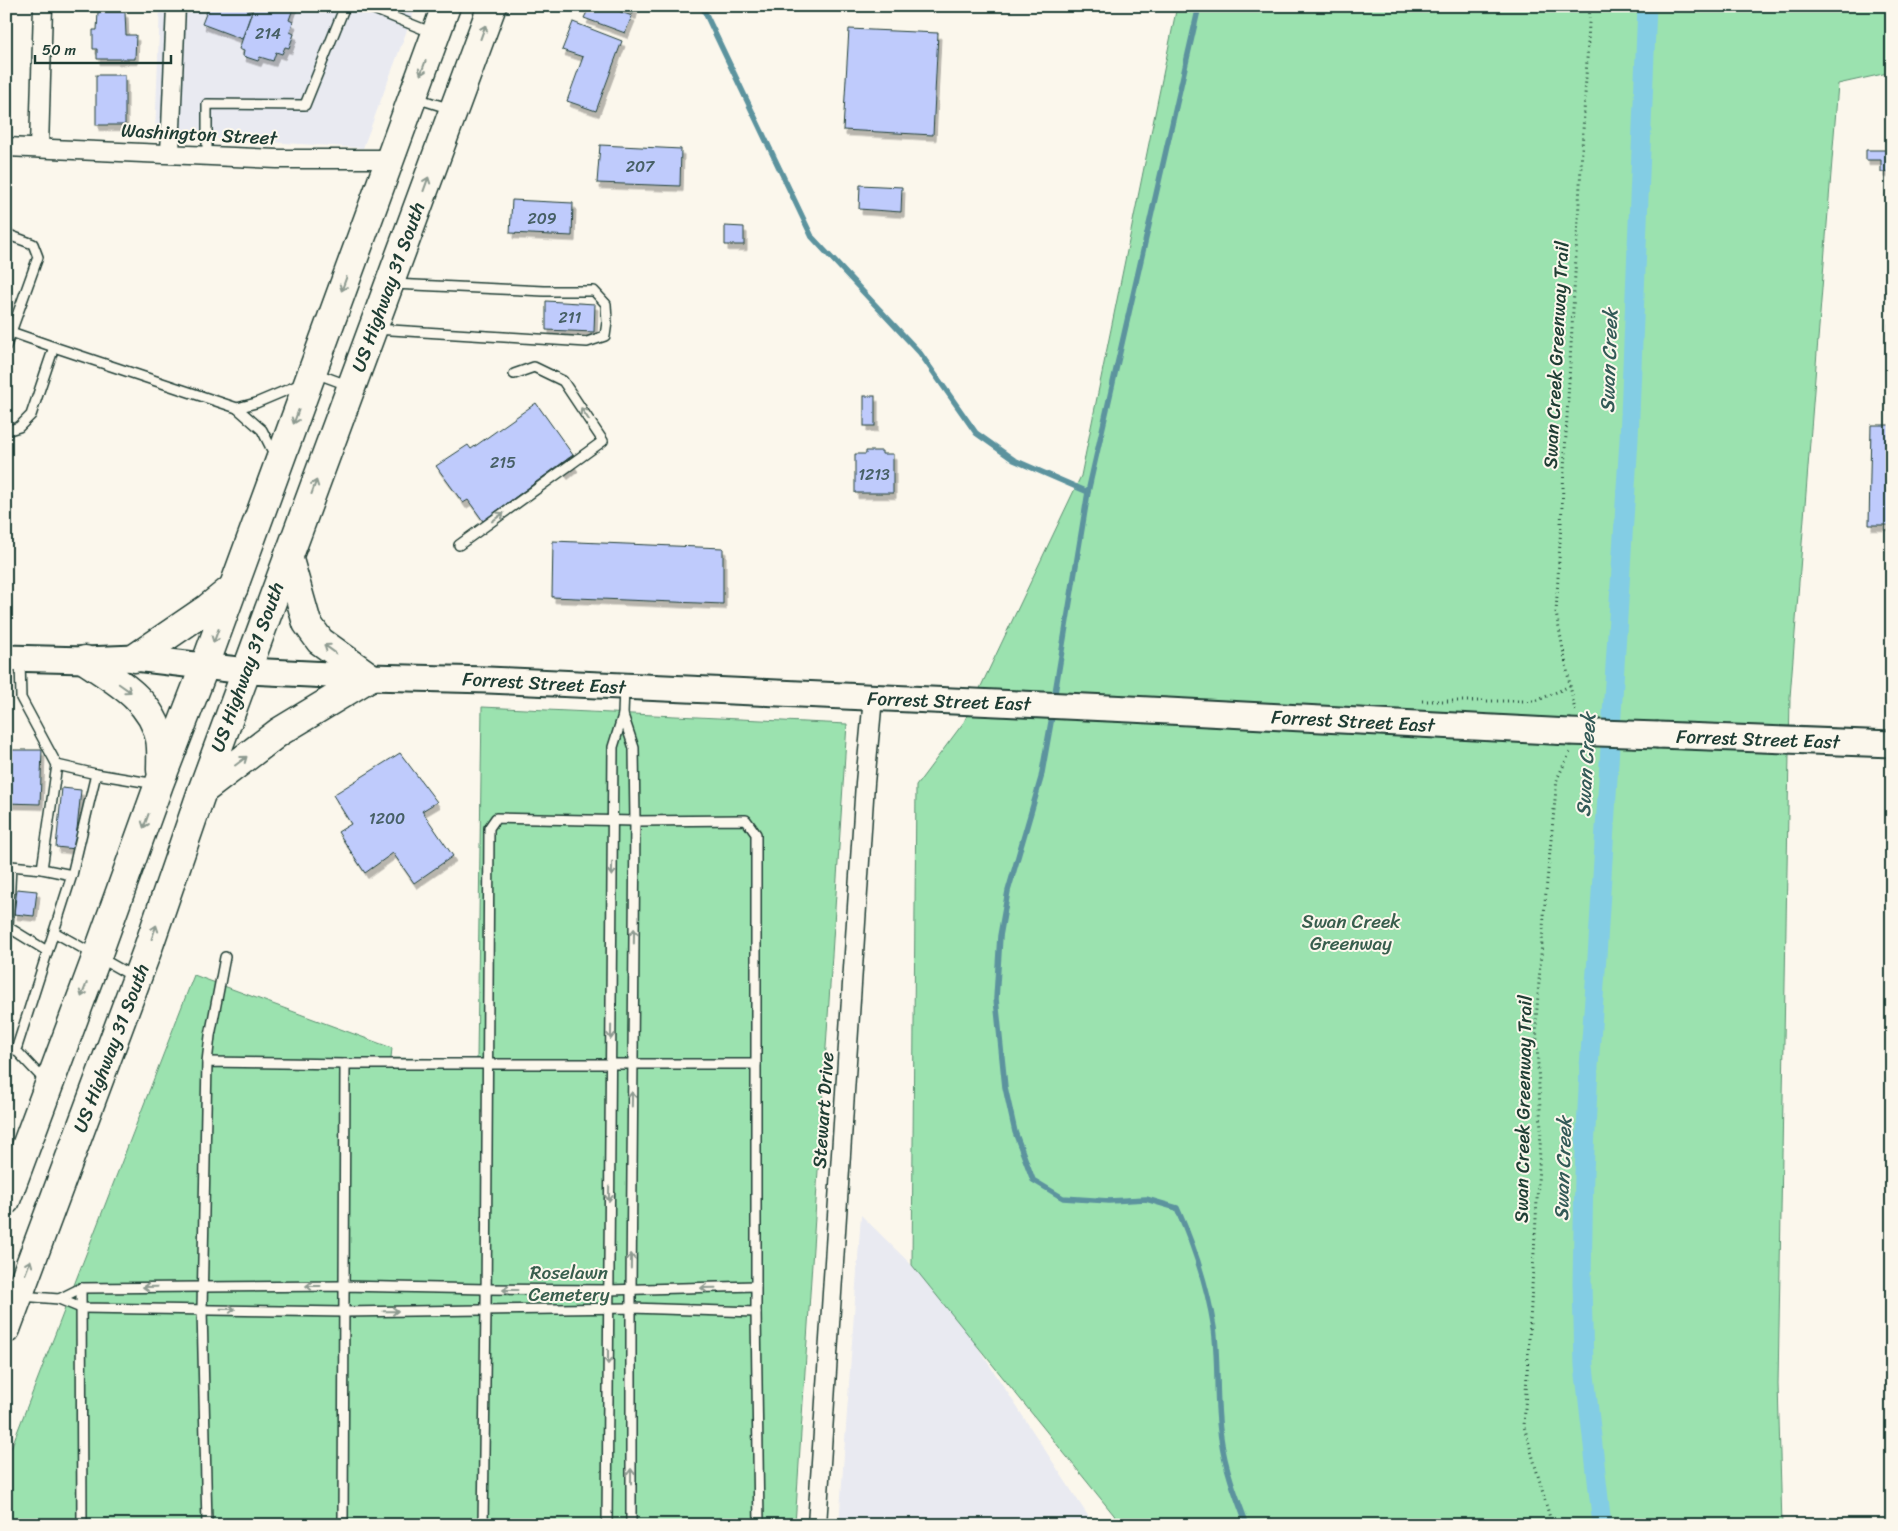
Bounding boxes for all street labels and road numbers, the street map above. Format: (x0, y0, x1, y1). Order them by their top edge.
street label: Washington Street (120, 113, 279, 155)
street label: US Highway 31 South (342, 197, 434, 377)
street label: Swan Creek Greenway Trail (1534, 240, 1578, 470)
street label: US Highway 31 South (201, 577, 293, 757)
street label: Forrest Street East (461, 662, 628, 704)
street label: Forrest Street East (867, 682, 1033, 720)
street label: Forrest Street East (1270, 700, 1437, 742)
street label: Forrest Street East (1676, 720, 1842, 758)
street label: US Highway 31 South (64, 959, 158, 1137)
street label: Swan Creek Greenway Trail (1505, 994, 1541, 1223)
street label: Stewart Drive (802, 1050, 844, 1169)

